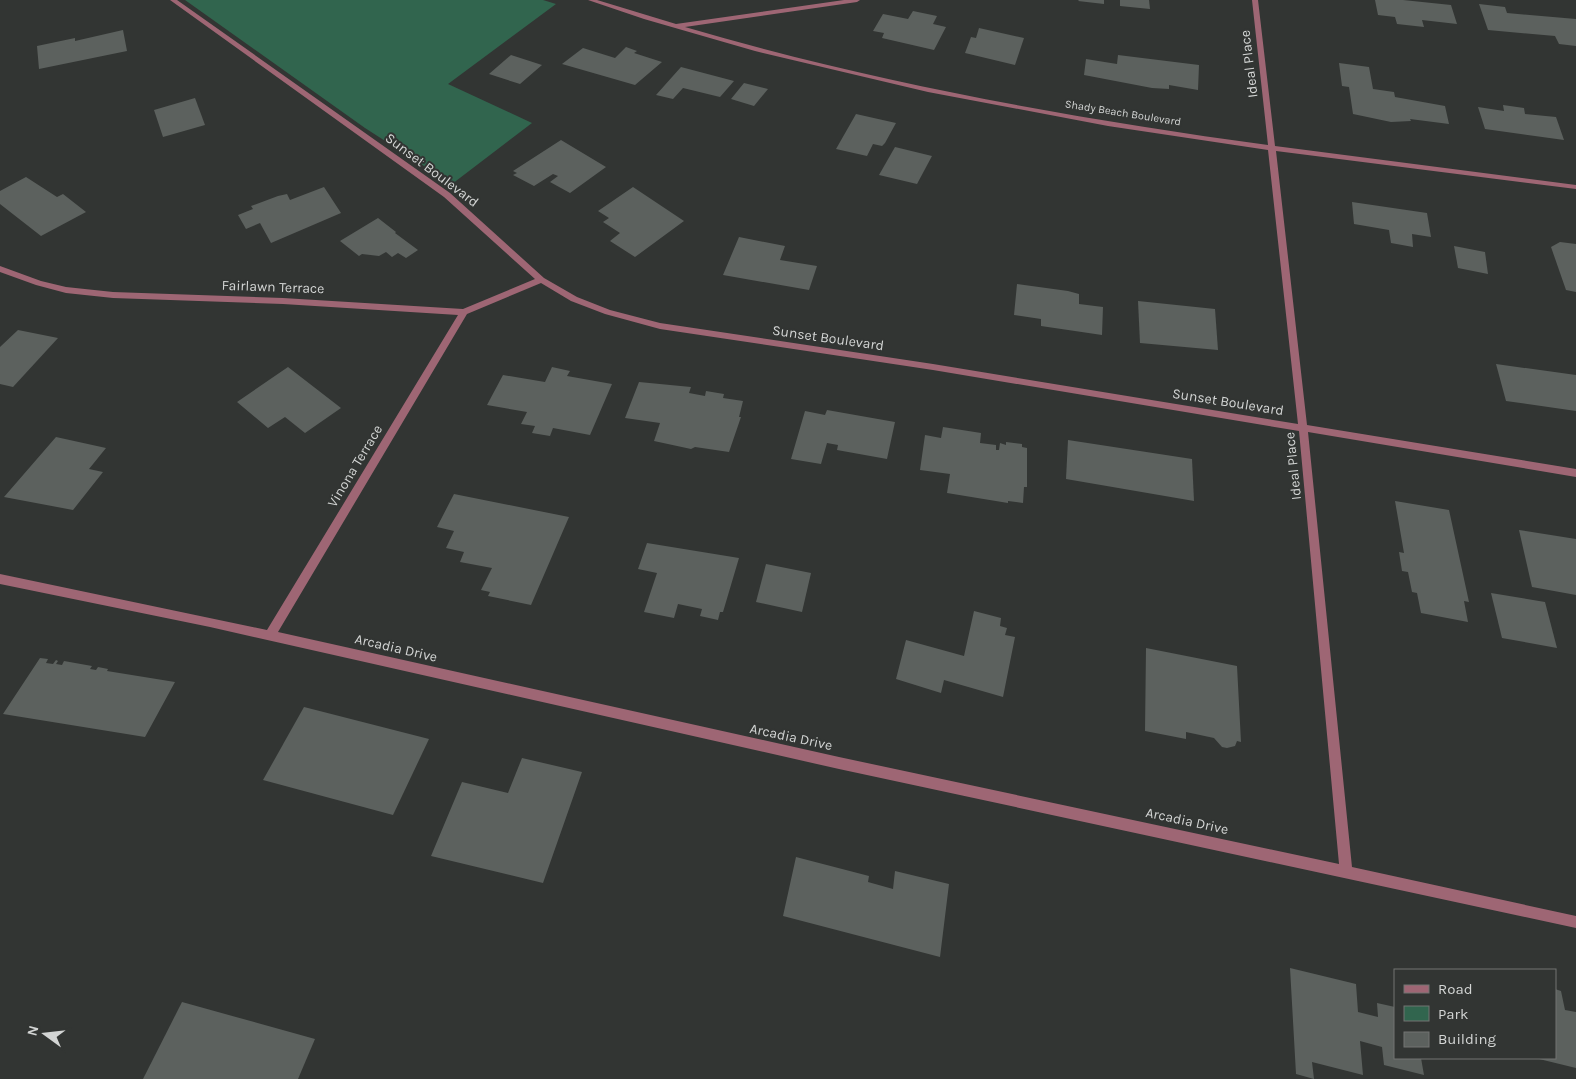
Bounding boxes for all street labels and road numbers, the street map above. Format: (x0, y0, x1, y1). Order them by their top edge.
street label: Ideal Place (1236, 29, 1262, 99)
street label: Shady Beach Boulevard (1064, 97, 1182, 129)
street label: Sunset Boulevard (382, 129, 482, 211)
street label: Fairlawn Terrace (221, 277, 325, 297)
street label: Sunset Boulevard (771, 322, 885, 354)
street label: Sunset Boulevard (1171, 385, 1285, 419)
street label: Vinona Terrace (324, 422, 386, 510)
street label: Ideal Place (1281, 431, 1305, 501)
street label: Arcadia Drive (353, 630, 439, 666)
street label: Arcadia Drive (748, 720, 834, 754)
street label: Arcadia Drive (1144, 804, 1230, 838)

